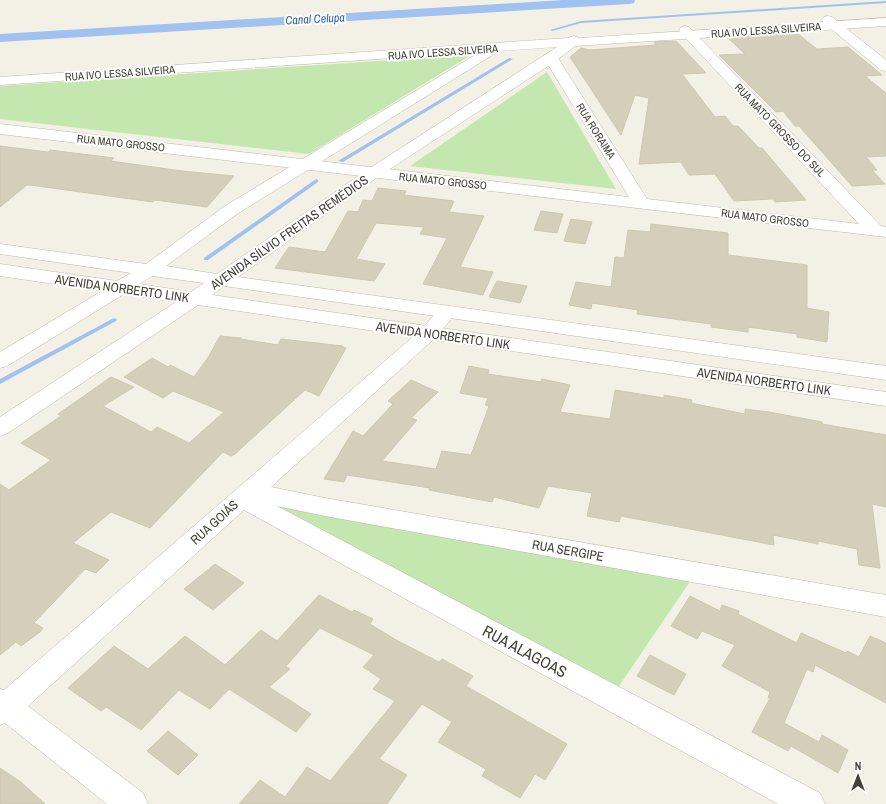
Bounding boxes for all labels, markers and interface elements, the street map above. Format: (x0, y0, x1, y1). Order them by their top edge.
water label: Canal Celupa (285, 9, 346, 29)
street label: RUA IVO LESSA SILVEIRA (711, 19, 822, 41)
street label: RUA IVO LESSA SILVEIRA (388, 41, 499, 63)
street label: RUA IVO LESSA SILVEIRA (65, 62, 176, 84)
street label: RUA MATO GROSSO DO SUL (732, 80, 828, 180)
street label: RUA RORAIMA (573, 101, 619, 162)
street label: RUA MATO GROSSO (76, 131, 166, 155)
street label: RUA MATO GROSSO (398, 169, 488, 193)
street label: AVENIDA SÍLVIO FREITAS REMÉDIOS (206, 171, 372, 294)
street label: RUA MATO GROSSO (720, 206, 810, 230)
street label: AVENIDA NORBERTO LINK (53, 271, 190, 306)
street label: AVENIDA NORBERTO LINK (374, 318, 511, 353)
street label: AVENIDA NORBERTO LINK (695, 364, 832, 399)
street label: RUA GOIÁS (187, 496, 242, 548)
street label: RUA SERGIPE (531, 536, 605, 565)
street label: RUA ALAGOAS (479, 620, 571, 683)
north arrow (838, 756, 878, 796)
text: N (855, 759, 861, 773)

